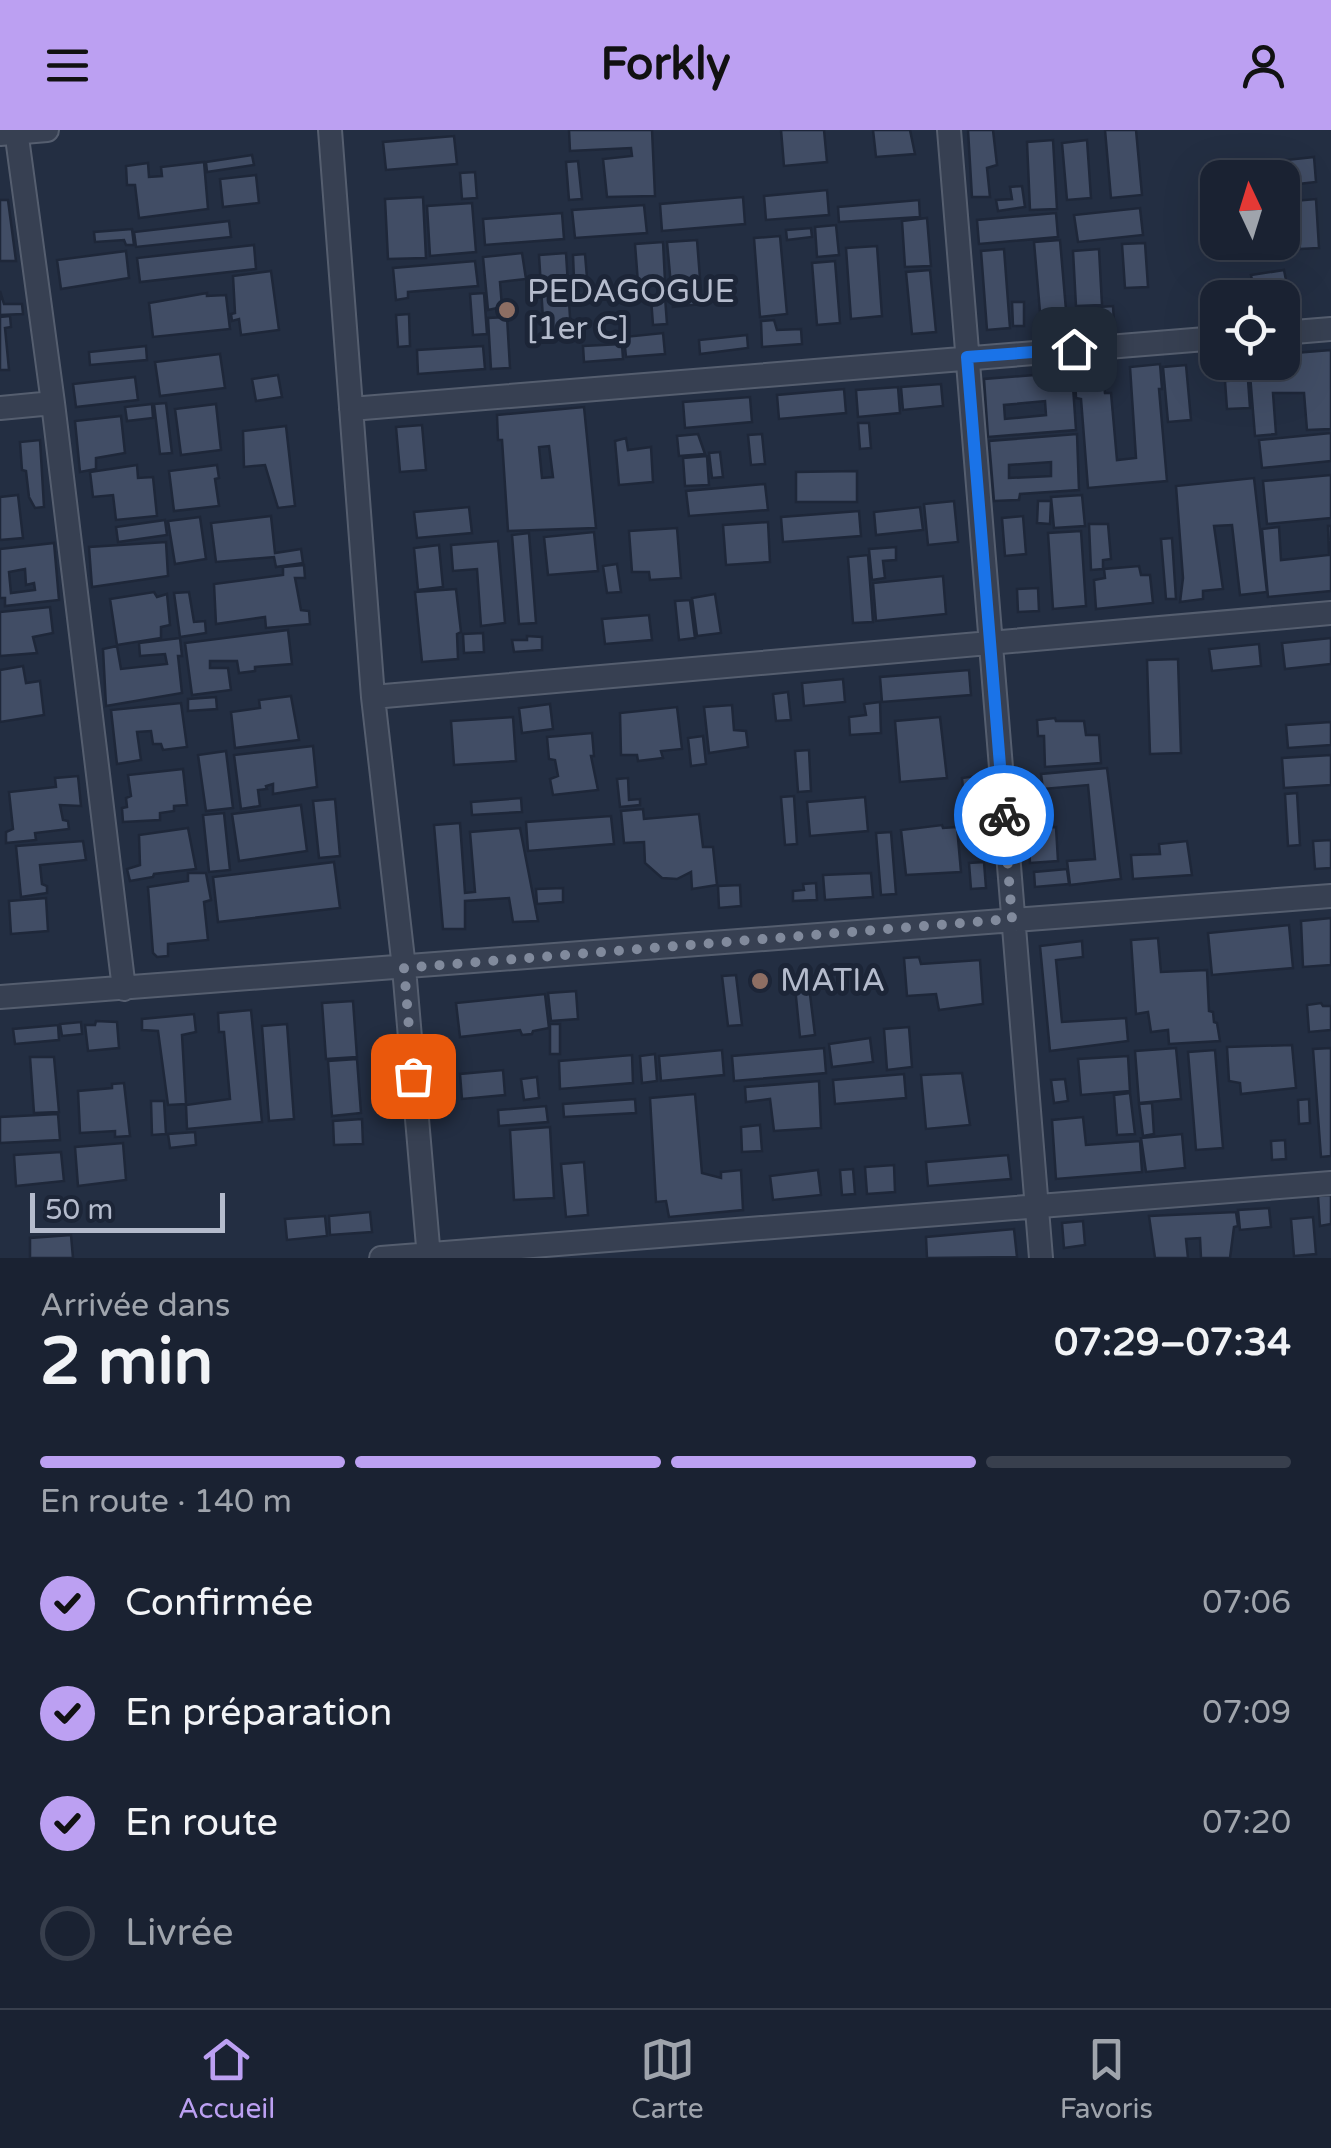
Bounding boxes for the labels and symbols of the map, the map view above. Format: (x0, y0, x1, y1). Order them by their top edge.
north arrow (1200, 160, 1300, 260)
place label: PEDAGOGUE [1er C] (527, 273, 735, 348)
marker: PEDAGOGUE [1er C] (496, 299, 518, 321)
pin (1032, 307, 1117, 392)
courier (954, 765, 1054, 865)
place label: MATIA (780, 962, 885, 1000)
marker: MATIA (749, 970, 771, 992)
pin (371, 1034, 456, 1119)
scale bar (30, 1188, 225, 1232)

